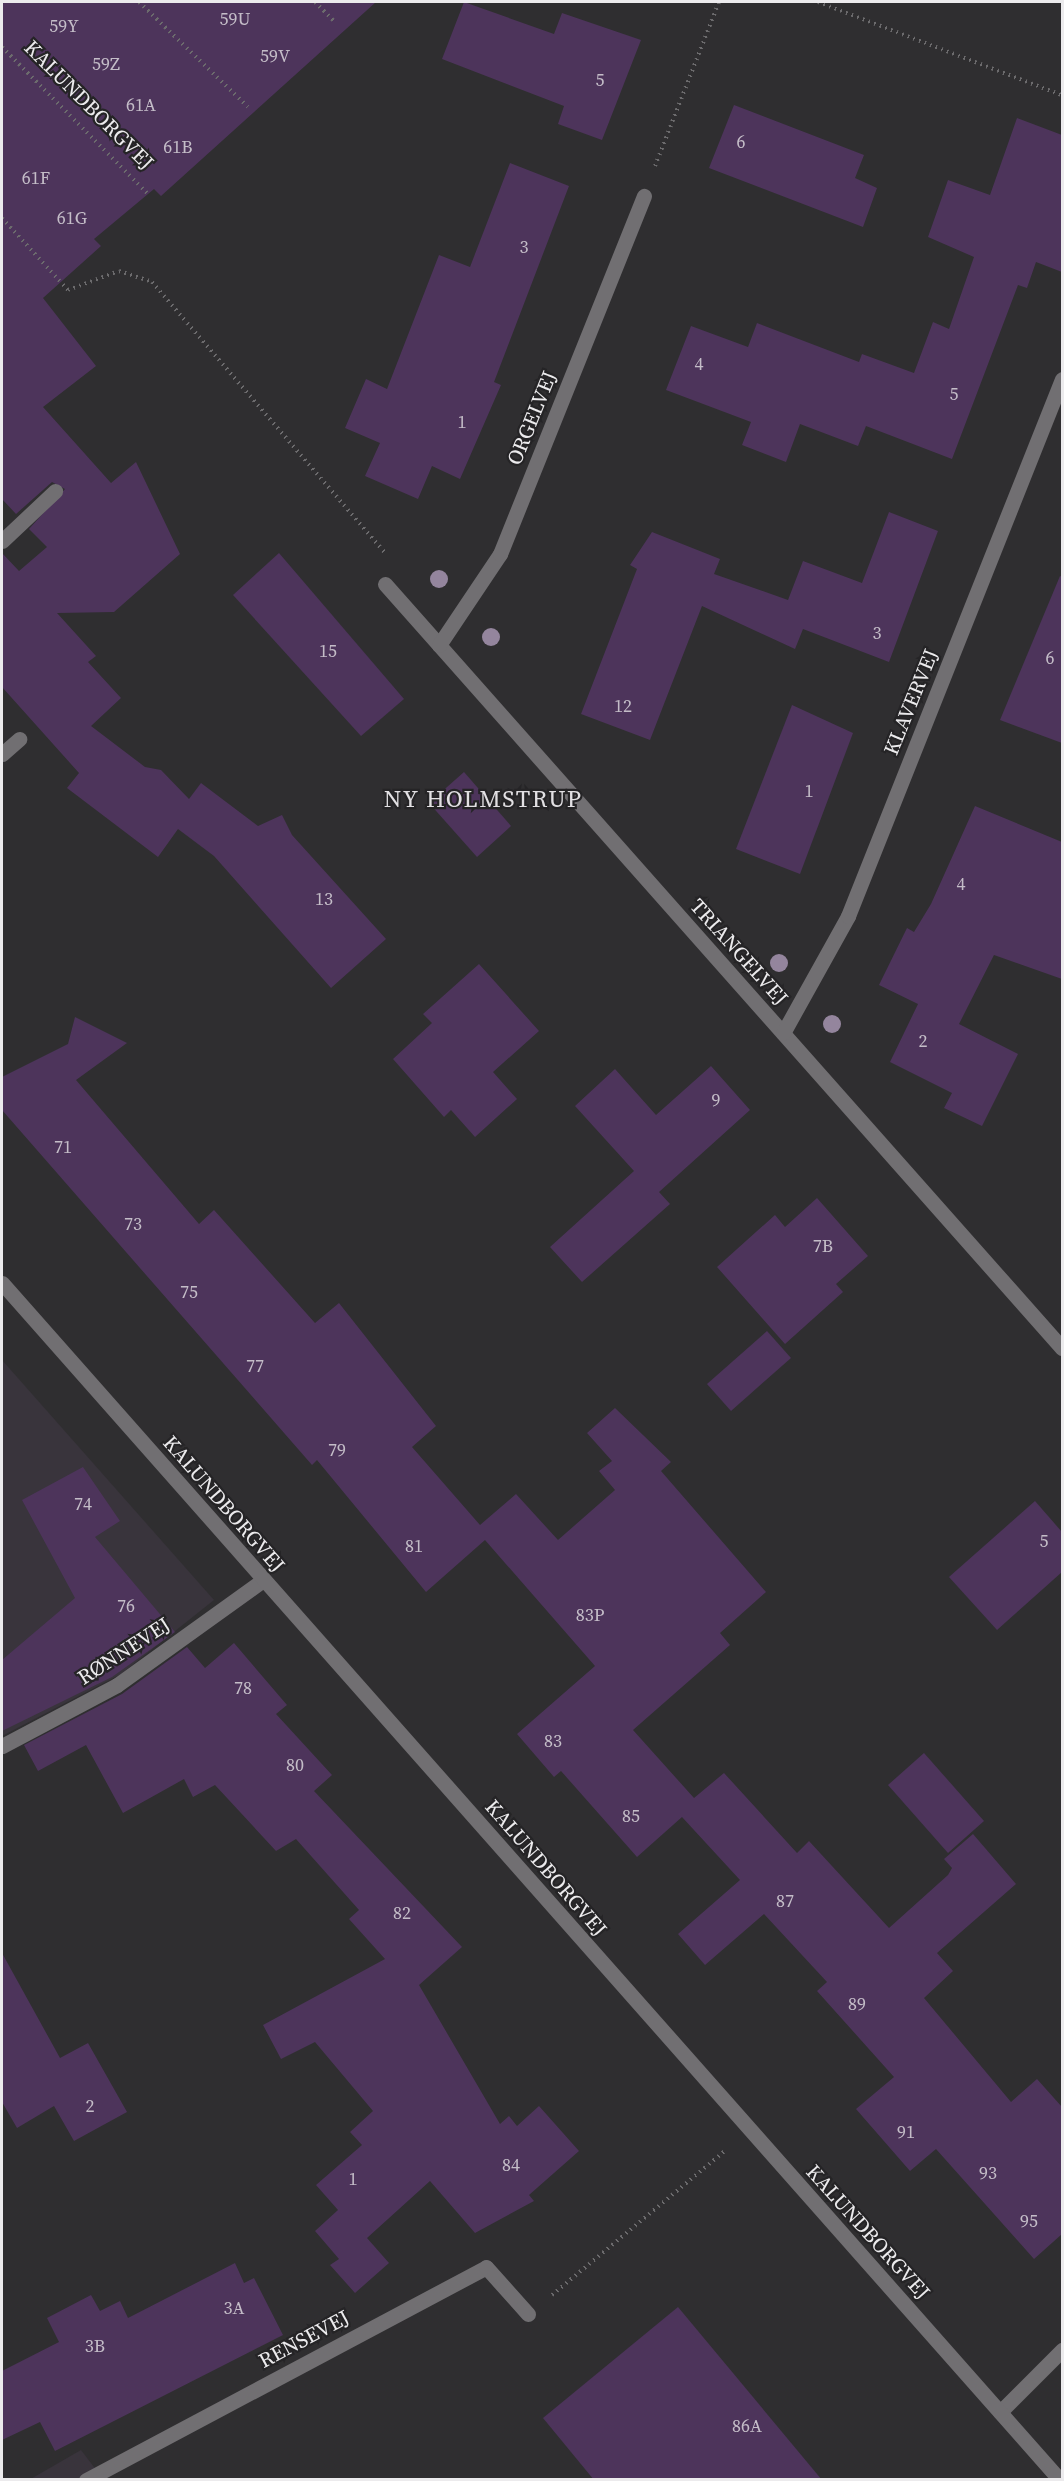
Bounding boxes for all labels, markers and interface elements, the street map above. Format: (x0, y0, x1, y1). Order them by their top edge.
house number: 59U (219, 8, 251, 30)
house number: 59Y (49, 15, 79, 37)
street label: KALUNDBORGVEJ (19, 35, 159, 175)
house number: 59V (260, 45, 290, 67)
house number: 59Z (92, 53, 120, 75)
house number: 5 (596, 69, 604, 91)
house number: 61A (126, 94, 156, 116)
house number: 6 (737, 131, 745, 153)
house number: 61B (163, 136, 193, 158)
house number: 61F (22, 167, 50, 189)
house number: 61G (57, 207, 87, 229)
house number: 3 (520, 236, 528, 258)
house number: 4 (695, 353, 703, 375)
street label: ORGELVEJ (502, 367, 562, 469)
house number: 5 (950, 383, 958, 405)
house number: 1 (458, 411, 466, 433)
house number: 3 (873, 622, 881, 644)
house number: 15 (319, 640, 337, 662)
street label: KLAVERVEJ (878, 645, 944, 759)
house number: 6 (1046, 647, 1054, 669)
house number: 12 (614, 695, 632, 717)
house number: 1 (805, 780, 813, 802)
district label: NY HOLMSTRUP (383, 785, 583, 813)
house number: 4 (957, 873, 965, 895)
house number: 13 (315, 888, 333, 910)
street label: TRIANGELVEJ (685, 894, 793, 1010)
house number: 2 (919, 1030, 927, 1052)
house number: 9 (712, 1089, 720, 1111)
house number: 71 (54, 1136, 72, 1158)
house number: 73 (124, 1213, 142, 1235)
house number: 7B (813, 1235, 833, 1257)
house number: 75 (180, 1281, 198, 1303)
house number: 77 (246, 1355, 264, 1377)
street label: KALUNDBORGVEJ (158, 1431, 290, 1577)
house number: 79 (328, 1439, 346, 1461)
house number: 74 (74, 1493, 92, 1515)
house number: 5 (1040, 1530, 1048, 1552)
house number: 81 (405, 1535, 423, 1557)
house number: 76 (117, 1595, 135, 1617)
house number: 83P (576, 1604, 604, 1626)
street label: RØNNEVEJ (73, 1612, 175, 1690)
house number: 78 (234, 1677, 252, 1699)
house number: 83 (544, 1730, 562, 1752)
house number: 80 (286, 1754, 304, 1776)
street label: KALUNDBORGVEJ (480, 1795, 612, 1941)
house number: 85 (622, 1805, 640, 1827)
house number: 87 (776, 1890, 794, 1912)
house number: 82 (393, 1902, 411, 1924)
house number: 89 (848, 1993, 866, 2015)
house number: 2 (86, 2095, 94, 2117)
house number: 91 (897, 2121, 915, 2143)
house number: 84 (502, 2154, 520, 2176)
street label: KALUNDBORGVEJ (801, 2159, 935, 2305)
house number: 93 (979, 2162, 997, 2184)
house number: 1 (349, 2168, 357, 2190)
house number: 95 (1020, 2210, 1038, 2232)
house number: 3A (224, 2297, 244, 2319)
street label: RENSEVEJ (254, 2305, 354, 2373)
house number: 3B (85, 2335, 105, 2357)
house number: 86A (732, 2415, 762, 2437)

